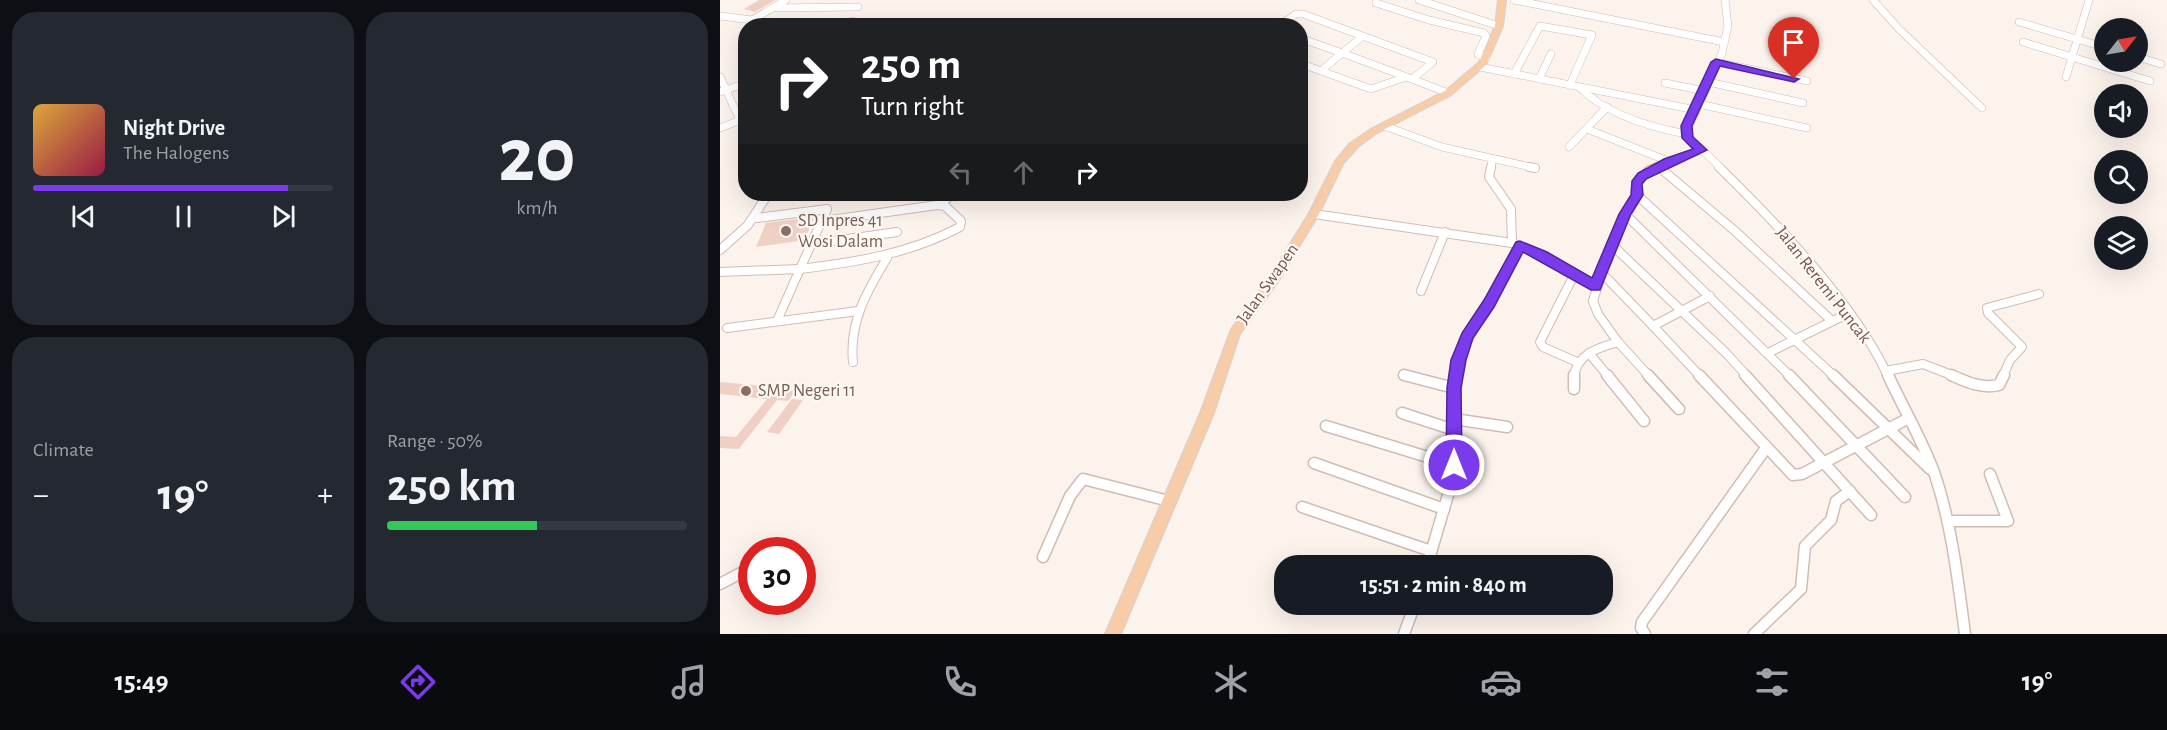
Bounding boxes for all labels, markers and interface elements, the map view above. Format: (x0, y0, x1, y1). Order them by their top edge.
pin (1768, 17, 1819, 79)
north arrow (2094, 18, 2148, 72)
map controls (2094, 18, 2148, 270)
icon: arrive (1777, 26, 1810, 59)
icon: right (762, 42, 840, 120)
text: 250 m (861, 44, 961, 86)
button: sound (2094, 84, 2148, 138)
text: Turn right (861, 93, 964, 120)
text: Night Drive (123, 117, 225, 139)
text: 20 (498, 118, 576, 196)
text: The Halogens (123, 143, 229, 163)
button: search (2094, 150, 2148, 204)
icon: left (944, 156, 977, 189)
icon: ahead (1007, 156, 1040, 189)
icon: right (1070, 156, 1103, 189)
text: km/h (516, 198, 558, 218)
icon: previous (67, 200, 100, 233)
icon: pause (167, 200, 200, 233)
icon: next (267, 200, 300, 233)
place label: SD Inpres 41 Wosi Dalam (798, 212, 883, 251)
button: layers (2094, 216, 2148, 270)
street label: Jalan Reremi Puncak (1772, 223, 1874, 347)
marker: SD Inpres 41 Wosi Dalam (779, 224, 793, 238)
street label: Jalan Swapen (1234, 241, 1302, 327)
place label: SMP Negeri 11 (758, 382, 856, 400)
marker: SMP Negeri 11 (739, 384, 753, 398)
text: Range · 50% (387, 431, 483, 451)
position arrow (1422, 433, 1486, 497)
text: Climate (33, 440, 94, 460)
text: 250 km (387, 464, 516, 509)
text: 19° (157, 473, 209, 518)
text: − (33, 479, 49, 512)
text: + (317, 479, 333, 512)
speed limit sign: 30 (738, 537, 816, 615)
text: 15:51 · 2 min · 840 m (1360, 574, 1527, 596)
icon: directions (397, 661, 439, 703)
icon: music (668, 661, 710, 703)
icon: phone (939, 661, 981, 703)
icon: climate (1210, 661, 1252, 703)
icon: car (1480, 661, 1522, 703)
icon: filters (1751, 661, 1793, 703)
text: 15:49 (114, 668, 169, 695)
text: 19° (2022, 668, 2053, 695)

